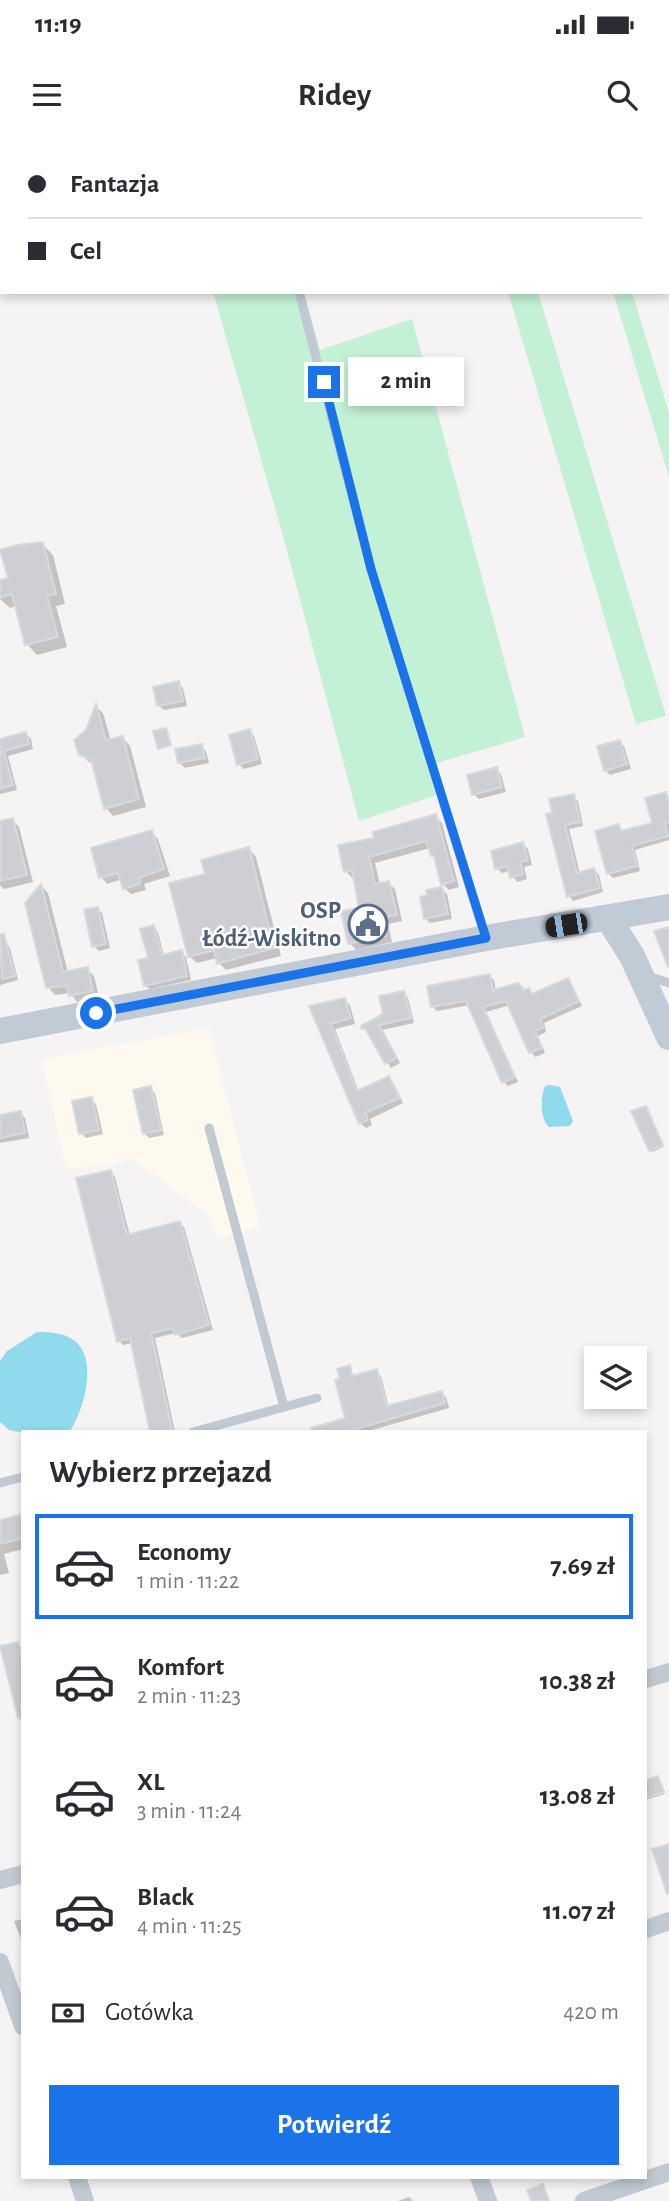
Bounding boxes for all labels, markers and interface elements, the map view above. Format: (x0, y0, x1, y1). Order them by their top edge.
text: 11:19 (35, 11, 82, 37)
icon: menu (28, 76, 66, 114)
icon: search (603, 76, 641, 114)
text: Ridey (298, 79, 371, 111)
text: Fantazja (70, 171, 160, 197)
text: Cel (70, 238, 102, 264)
callout: 2 min (348, 358, 464, 406)
route end (308, 366, 340, 398)
text: 2 min (380, 370, 432, 393)
place label: OSP Łódź-Wiskitno (201, 899, 341, 951)
public building icon: OSP Łódź-Wiskitno (347, 903, 389, 945)
car (544, 911, 589, 939)
route start (80, 997, 112, 1029)
map controls (584, 1346, 647, 1409)
button: layers (584, 1346, 647, 1409)
text: Wybierz przejazd (49, 1456, 272, 1488)
icon: car (53, 1535, 116, 1598)
text: Economy (137, 1539, 231, 1565)
text: 7.69 zł (550, 1553, 615, 1579)
text: 1 min · 11:22 (137, 1570, 239, 1593)
icon: car (53, 1650, 116, 1713)
text: Komfort (137, 1654, 224, 1680)
text: 10.38 zł (540, 1668, 615, 1694)
text: 2 min · 11:23 (137, 1685, 241, 1708)
icon: car (53, 1765, 116, 1828)
text: XL (137, 1769, 164, 1795)
text: 13.08 zł (540, 1783, 615, 1809)
text: 3 min · 11:24 (137, 1800, 242, 1823)
icon: car (53, 1880, 116, 1943)
text: Black (137, 1884, 194, 1910)
text: 11.07 zł (543, 1898, 615, 1924)
text: 4 min · 11:25 (137, 1915, 242, 1938)
icon: cash (49, 1994, 87, 2032)
text: Gotówka (105, 1999, 194, 2025)
text: 420 m (563, 2001, 619, 2024)
button: Potwierdź (49, 2085, 619, 2165)

